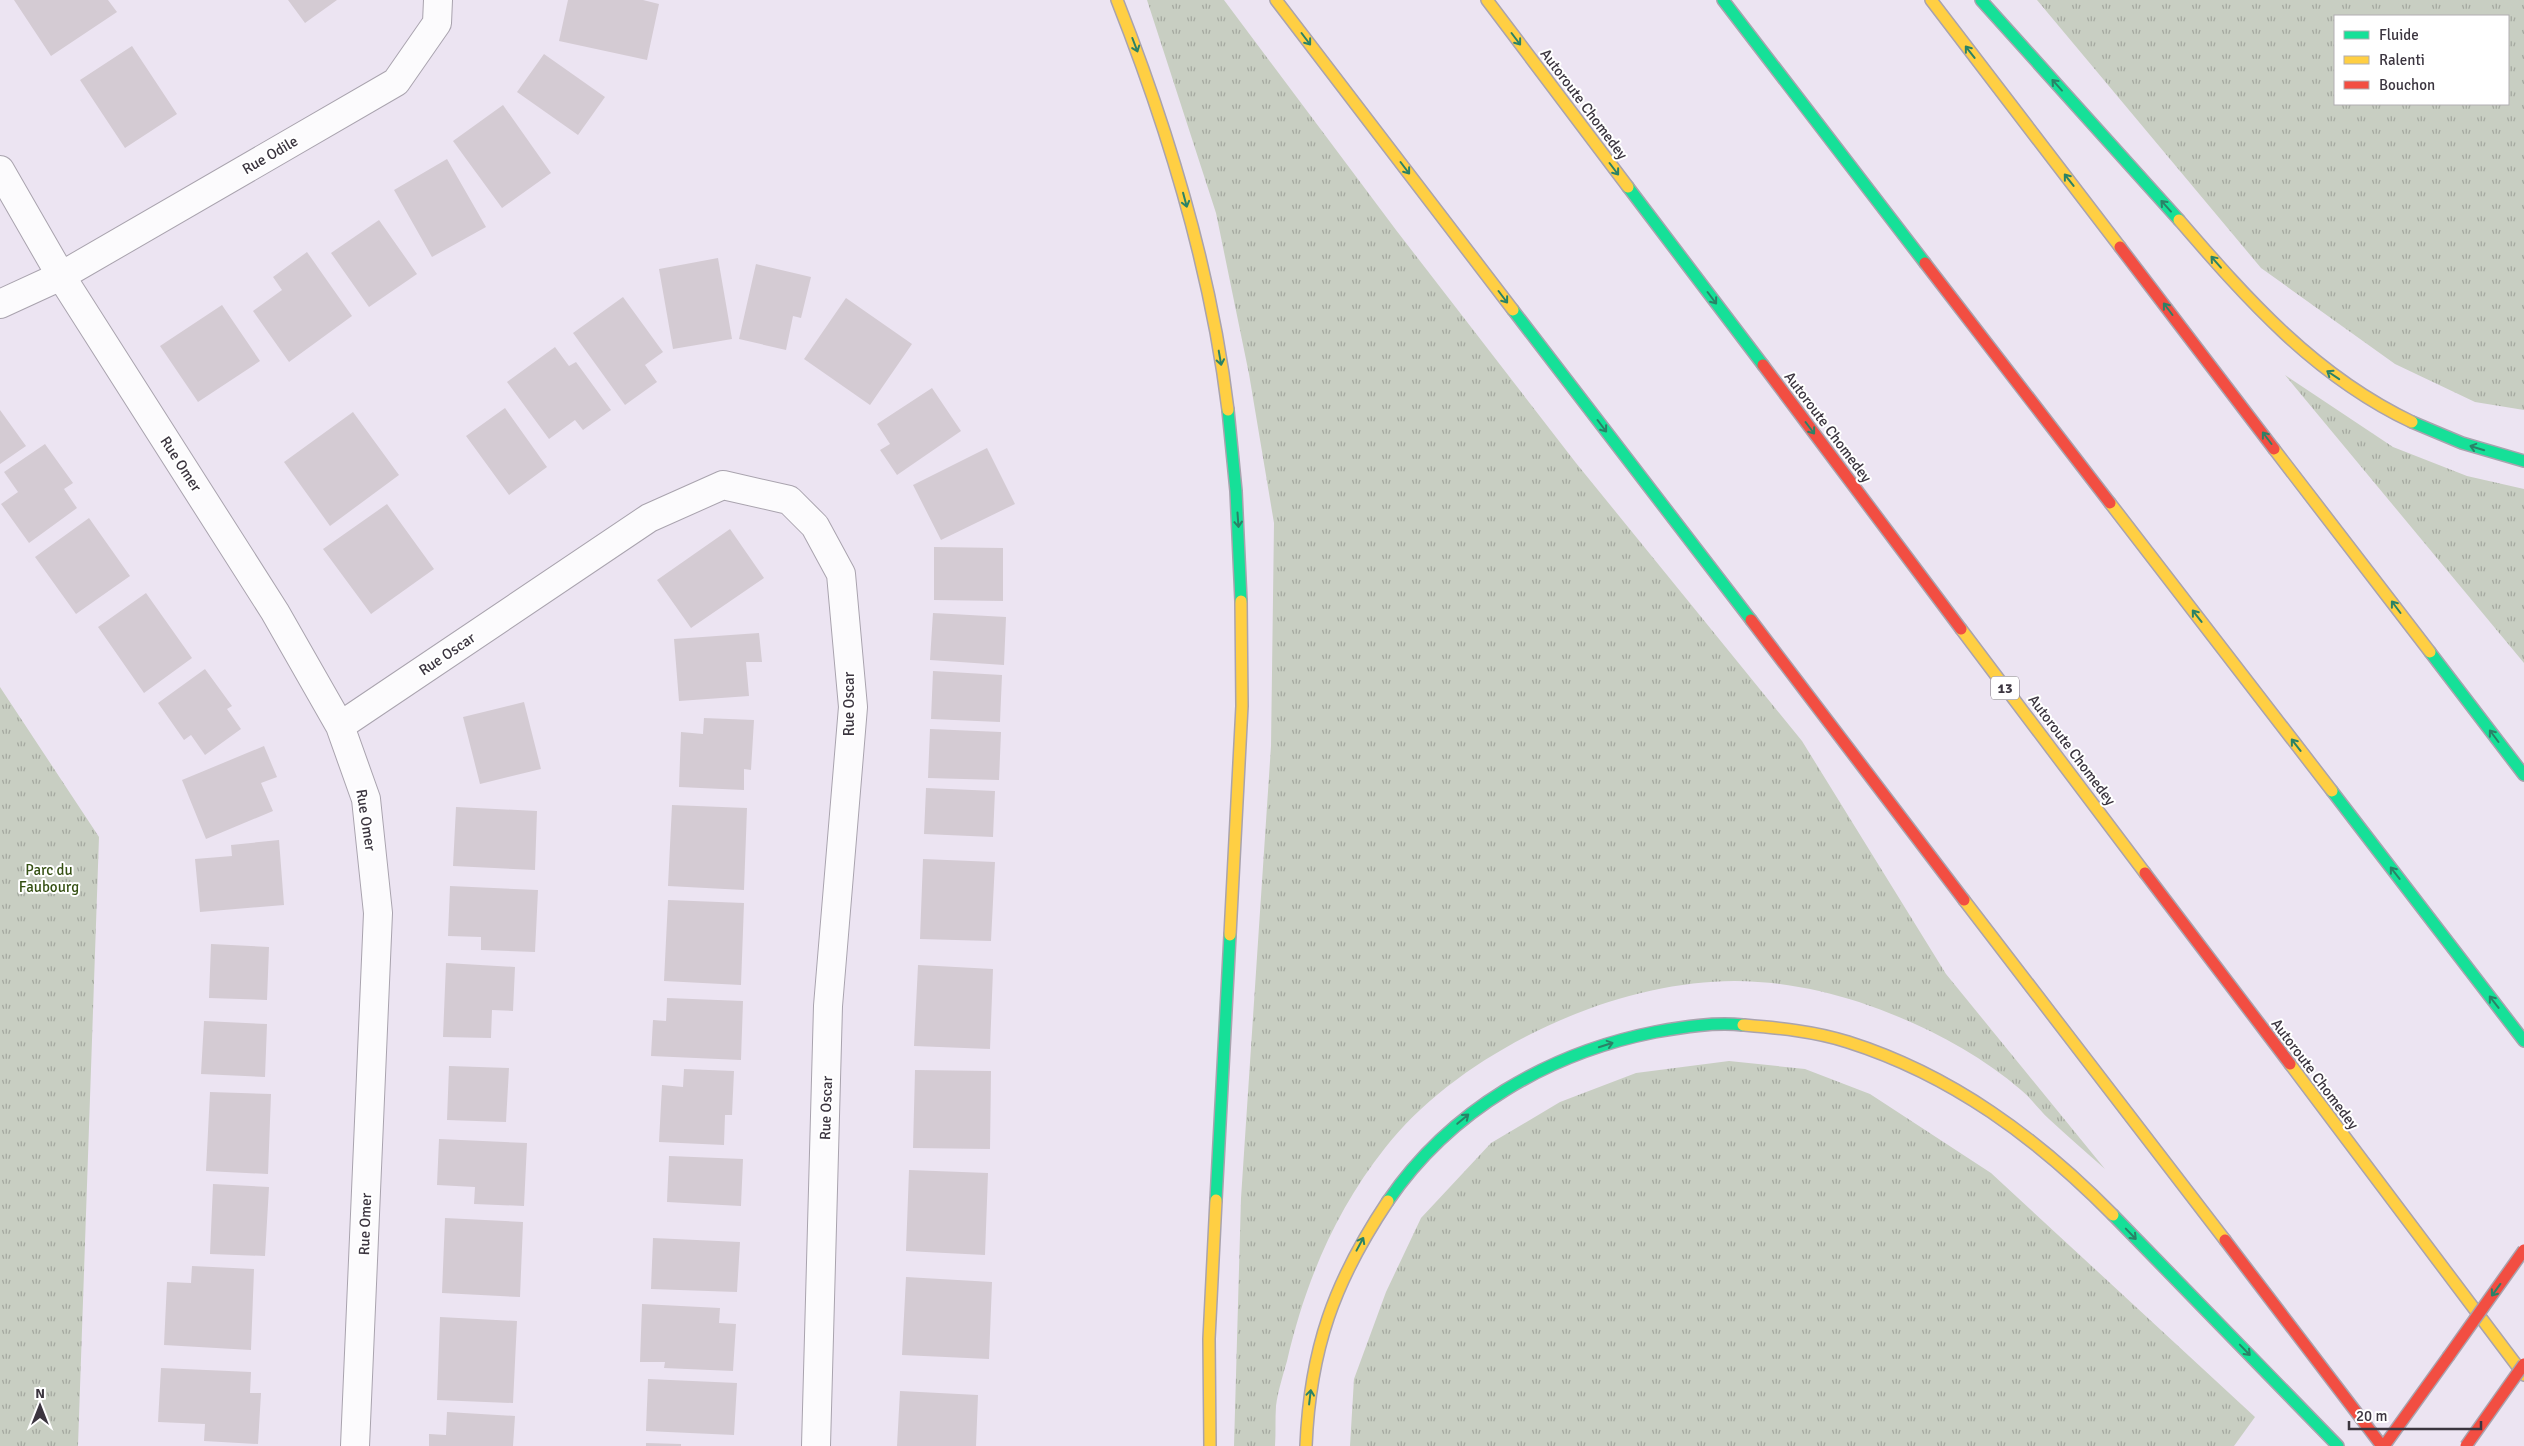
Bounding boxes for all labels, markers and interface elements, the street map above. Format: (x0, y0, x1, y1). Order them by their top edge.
legend (2334, 15, 2509, 105)
text: Fluide (2379, 26, 2419, 44)
one-way arrow (1301, 32, 1311, 46)
one-way arrow (1511, 32, 1521, 46)
one-way arrow (1131, 37, 1140, 53)
street label: Autoroute Chomedey (1536, 45, 1632, 163)
one-way arrow (1965, 45, 1976, 58)
text: Ralenti (2379, 51, 2425, 69)
text: Bouchon (2379, 76, 2435, 94)
one-way arrow (2052, 79, 2063, 92)
street label: Rue Odile (239, 132, 301, 178)
one-way arrow (1399, 161, 1410, 174)
one-way arrow (1609, 162, 1619, 176)
one-way arrow (2064, 173, 2074, 187)
one-way arrow (1181, 191, 1191, 207)
one-way arrow (2160, 199, 2172, 212)
one-way arrow (2211, 256, 2222, 269)
one-way arrow (1498, 290, 1508, 304)
one-way arrow (1707, 291, 1717, 305)
one-way arrow (2163, 302, 2173, 316)
one-way arrow (1216, 350, 1226, 366)
street label: Autoroute Chomedey (1780, 368, 1876, 486)
one-way arrow (2326, 370, 2340, 380)
one-way arrow (1596, 419, 1607, 432)
one-way arrow (1804, 421, 1815, 434)
one-way arrow (2261, 432, 2272, 445)
street label: Rue Omer (156, 433, 206, 496)
one-way arrow (2469, 443, 2485, 453)
one-way arrow (1234, 512, 1243, 528)
one-way arrow (2390, 601, 2401, 614)
one-way arrow (2192, 609, 2202, 623)
street label: Rue Oscar (415, 628, 479, 679)
street label: Rue Oscar (840, 671, 858, 736)
road number: 13 (1991, 676, 2019, 700)
street label: Autoroute Chomedey (2024, 691, 2120, 809)
one-way arrow (2489, 730, 2500, 743)
one-way arrow (2291, 738, 2301, 752)
street label: Rue Omer (352, 788, 380, 853)
park label: Parc du Faubourg (19, 861, 79, 896)
one-way arrow (2390, 867, 2401, 880)
one-way arrow (2489, 996, 2500, 1009)
street label: Autoroute Chomedey (2267, 1015, 2363, 1133)
one-way arrow (1597, 1039, 1613, 1049)
street label: Rue Oscar (816, 1075, 836, 1140)
one-way arrow (1456, 1114, 1469, 1125)
street label: Rue Omer (355, 1192, 375, 1256)
one-way arrow (2125, 1228, 2137, 1240)
one-way arrow (1356, 1237, 1365, 1252)
one-way arrow (2491, 1283, 2501, 1297)
one-way arrow (2239, 1344, 2251, 1357)
north arrow (15, 1381, 65, 1431)
text: N (35, 1385, 45, 1402)
one-way arrow (1306, 1390, 1316, 1406)
scale bar (2349, 1398, 2482, 1430)
text: 20 m (2356, 1407, 2387, 1425)

